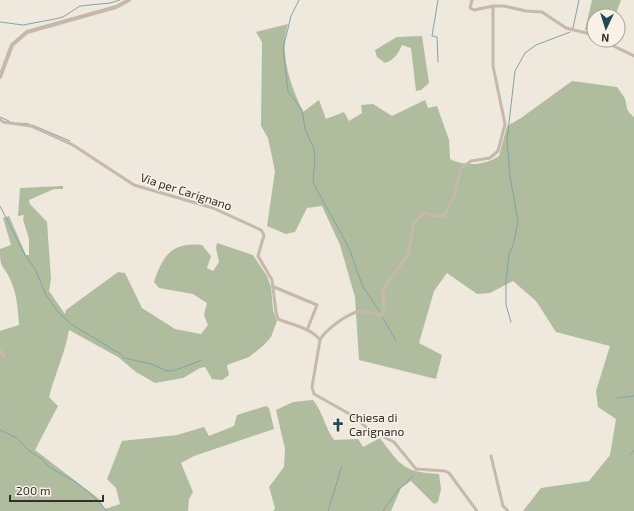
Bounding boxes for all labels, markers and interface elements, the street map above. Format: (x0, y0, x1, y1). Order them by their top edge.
north arrow (586, 8, 626, 48)
text: N (601, 32, 610, 45)
street label: Via per Carignano (139, 170, 234, 213)
place label: Chiesa di Carignano (349, 410, 404, 438)
church icon: Chiesa di Carignano (330, 417, 346, 433)
scale bar (10, 477, 103, 503)
text: 200 m (16, 483, 50, 497)

